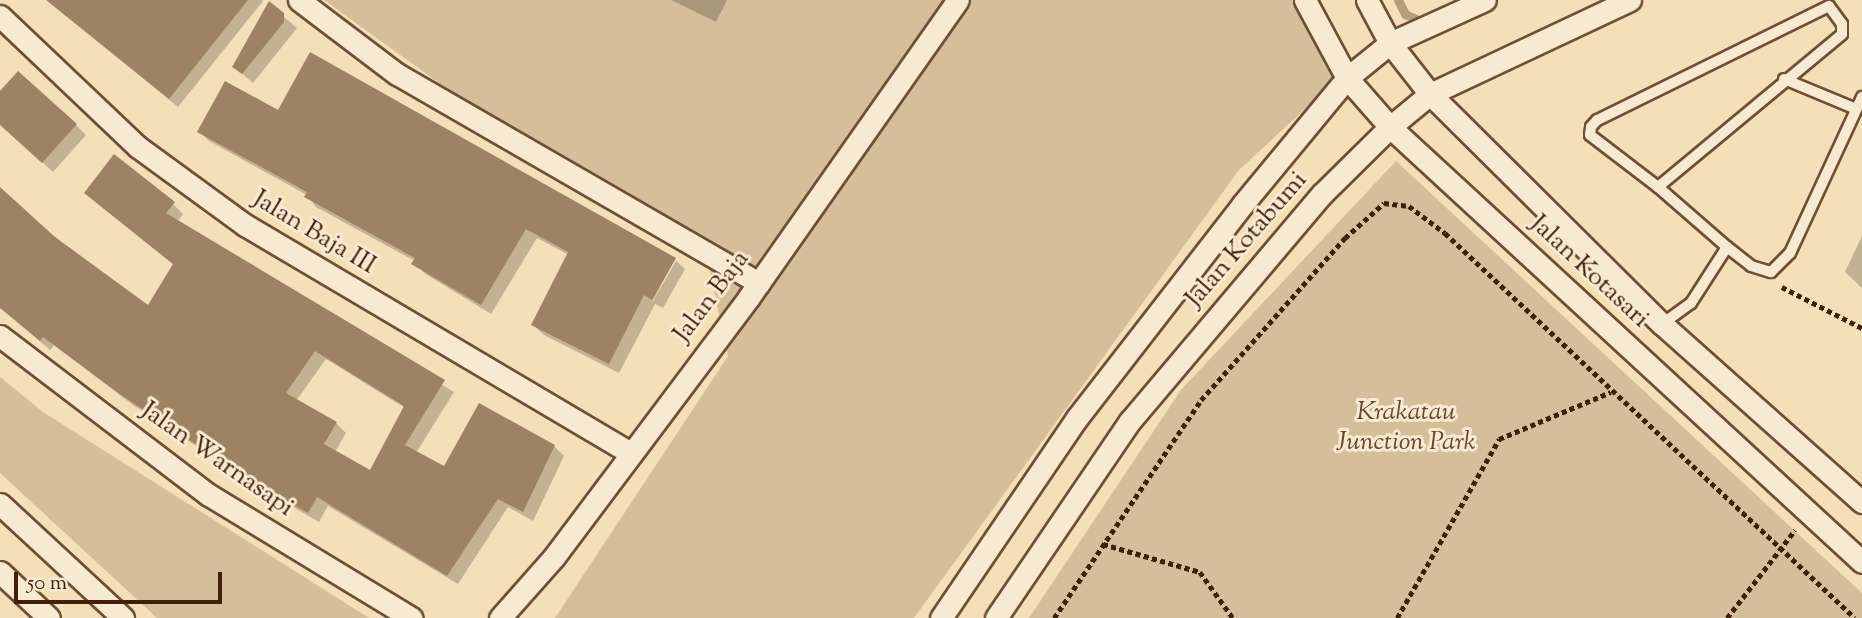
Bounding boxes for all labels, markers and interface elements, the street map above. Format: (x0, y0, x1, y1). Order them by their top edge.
street label: Jalan Kotabumi (1179, 166, 1315, 314)
street label: Jalan Baja III (247, 184, 381, 282)
street label: Jalan Kotasari (1523, 209, 1655, 335)
street label: Jalan Baja (667, 245, 757, 349)
street label: Jalan Warnasapi (135, 396, 299, 524)
park label: Krakatau Junction Park (1337, 397, 1475, 458)
scale bar (18, 558, 226, 602)
text: 50 m (27, 569, 67, 599)

